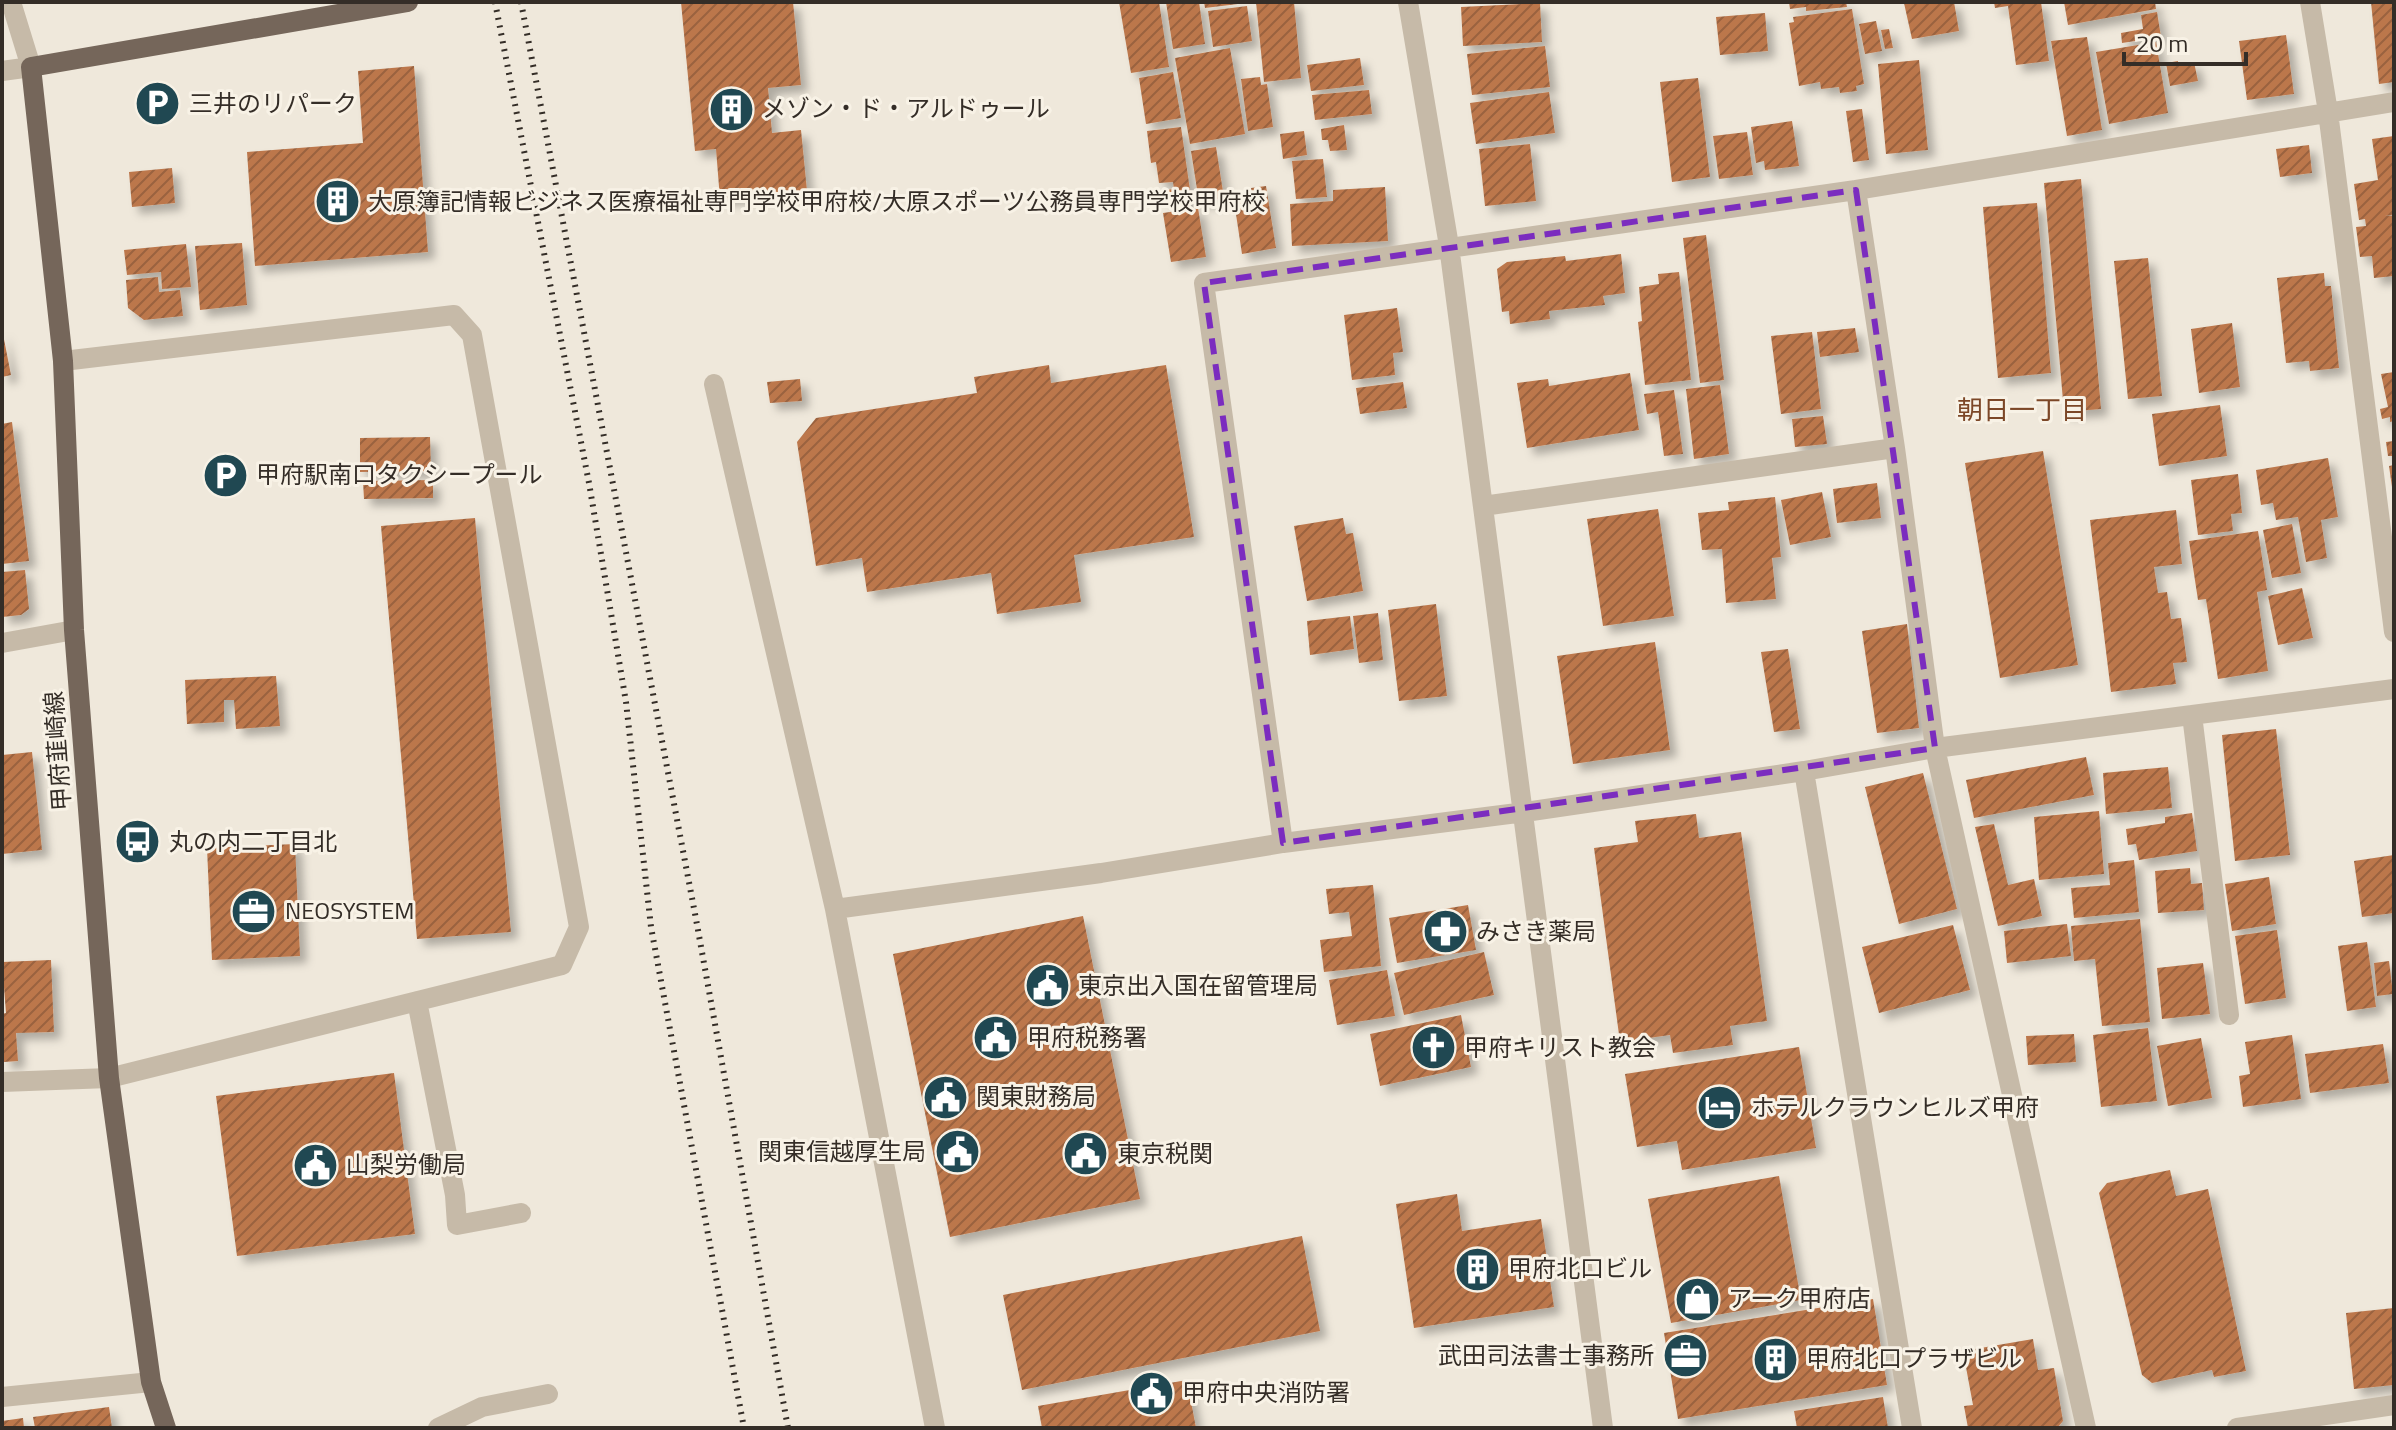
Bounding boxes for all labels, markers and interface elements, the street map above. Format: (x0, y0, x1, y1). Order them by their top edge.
scale bar (2124, 16, 2246, 66)
text: 20 m (2136, 25, 2188, 61)
parking icon: 三井のリパーク (134, 80, 182, 128)
place label: 三井のリパーク (189, 85, 357, 121)
building icon: メゾン・ド・アルドゥール (707, 85, 755, 133)
place label: メゾン・ド・アルドゥール (762, 90, 1050, 126)
building icon: 大原簿記情報ビジネス医療福祉専門学校甲府校/大原スポーツ公務員専門学校甲府校 (313, 178, 361, 226)
place label: 大原簿記情報ビジネス医療福祉専門学校甲府校/大原スポーツ公務員専門学校甲府校 (368, 183, 1265, 219)
district label: 朝日一丁目 (1957, 390, 2087, 429)
parking icon: 甲府駅南口タクシープール (201, 451, 249, 499)
place label: 甲府駅南口タクシープール (256, 456, 543, 492)
street label: 甲府韮崎線 (35, 690, 79, 812)
bus stop icon: 丸の内二丁目北 (114, 818, 162, 866)
place label: 丸の内二丁目北 (169, 823, 337, 859)
office icon: NEOSYSTEM (230, 887, 278, 935)
place label: NEOSYSTEM (285, 892, 414, 928)
pharmacy icon: みさき薬局 (1421, 908, 1469, 956)
place label: みさき薬局 (1476, 913, 1596, 949)
public building icon: 東京出入国在留管理局 (1023, 962, 1071, 1010)
place label: 東京出入国在留管理局 (1078, 967, 1318, 1003)
public building icon: 甲府税務署 (972, 1014, 1020, 1062)
place label: 甲府税務署 (1027, 1019, 1147, 1055)
church icon: 甲府キリスト教会 (1409, 1024, 1457, 1072)
place label: 甲府キリスト教会 (1464, 1029, 1656, 1065)
public building icon: 関東財務局 (921, 1073, 969, 1121)
place label: 関東財務局 (976, 1078, 1096, 1114)
hotel icon: ホテルクラウンヒルズ甲府 (1696, 1084, 1744, 1132)
place label: ホテルクラウンヒルズ甲府 (1751, 1089, 2039, 1125)
public building icon: 関東信越厚生局 (933, 1128, 981, 1176)
public building icon: 東京税関 (1062, 1130, 1110, 1178)
place label: 関東信越厚生局 (758, 1133, 926, 1169)
place label: 東京税関 (1117, 1135, 1213, 1171)
public building icon: 山梨労働局 (291, 1141, 339, 1189)
place label: 山梨労働局 (346, 1146, 466, 1182)
building icon: 甲府北口ビル (1453, 1245, 1501, 1293)
place label: 甲府北口ビル (1508, 1250, 1652, 1286)
shop icon: アーク甲府店 (1673, 1275, 1721, 1323)
place label: アーク甲府店 (1728, 1280, 1871, 1316)
office icon: 武田司法書士事務所 (1661, 1332, 1709, 1380)
building icon: 甲府北口プラザビル (1751, 1335, 1799, 1383)
place label: 武田司法書士事務所 (1438, 1337, 1654, 1373)
place label: 甲府北口プラザビル (1806, 1340, 2022, 1376)
public building icon: 甲府中央消防署 (1127, 1369, 1175, 1417)
place label: 甲府中央消防署 (1182, 1374, 1350, 1410)

